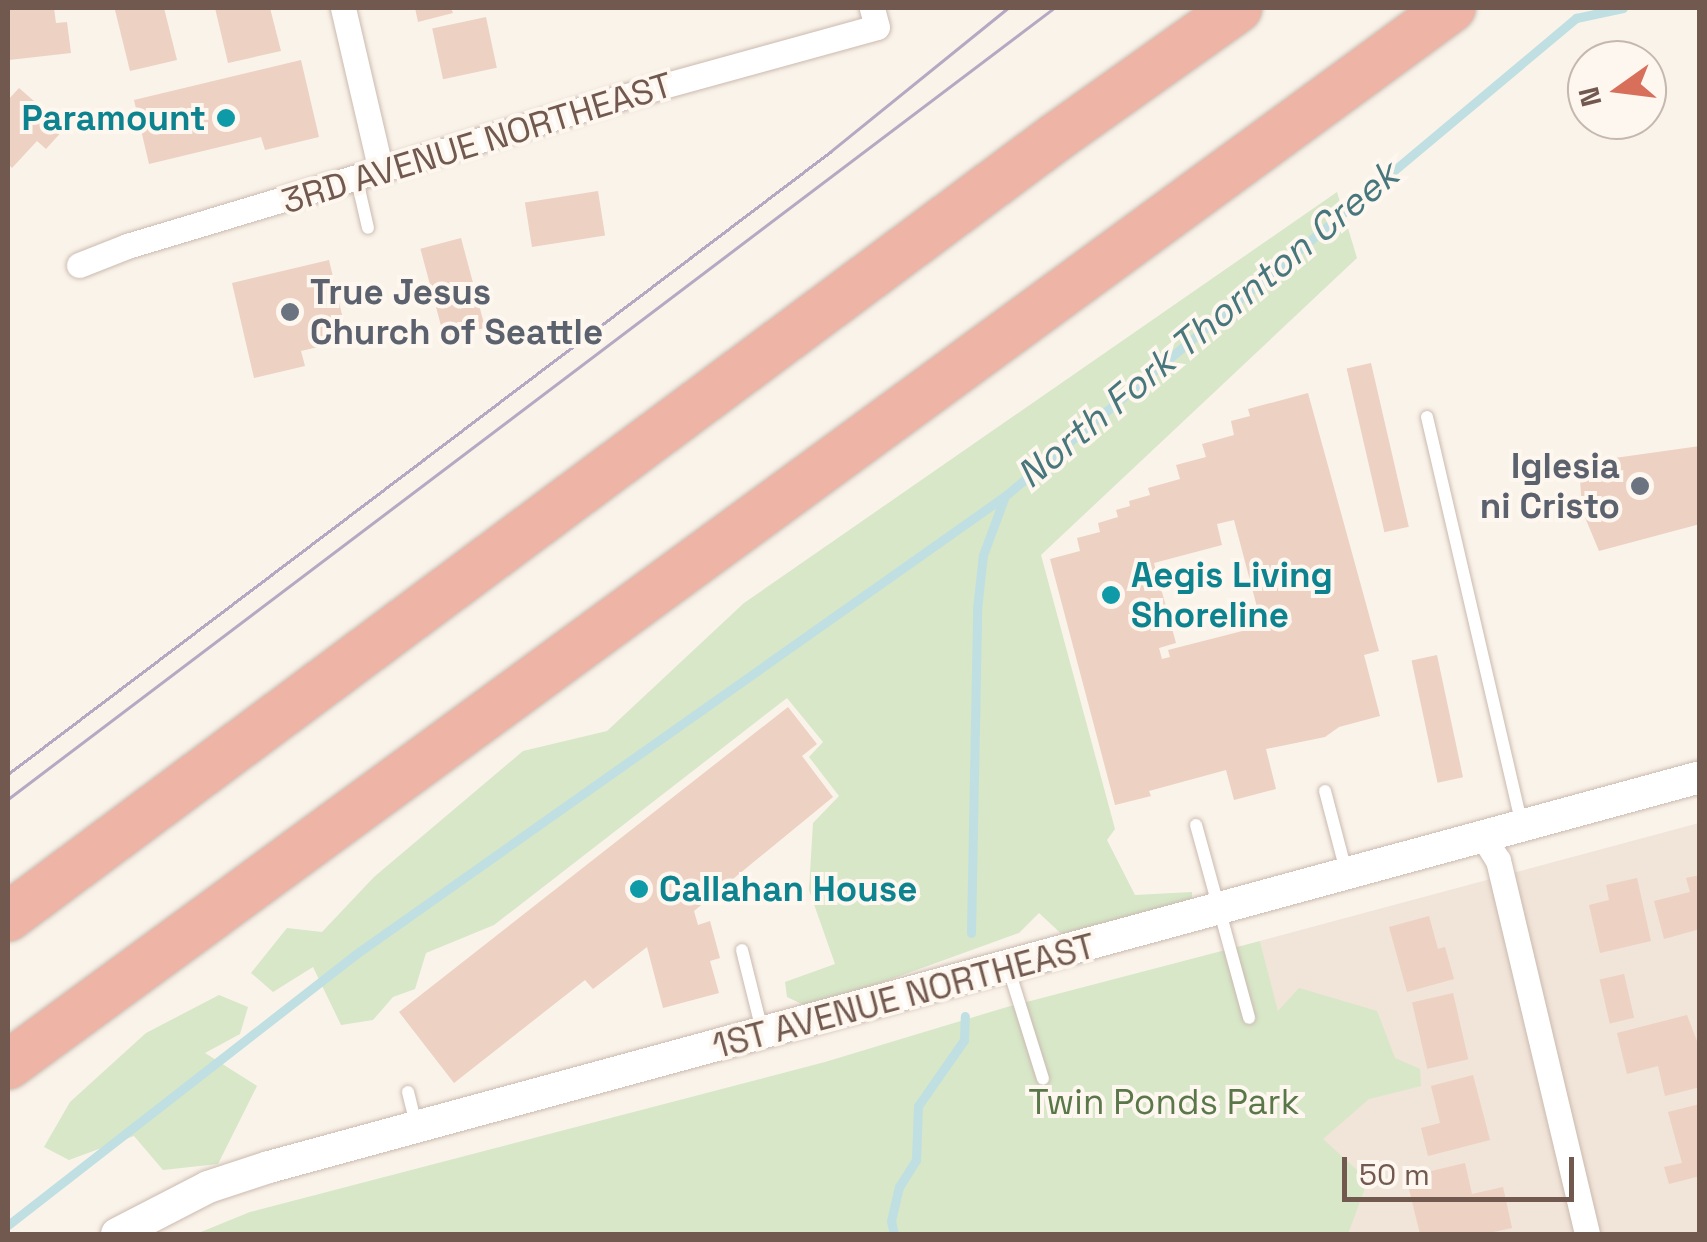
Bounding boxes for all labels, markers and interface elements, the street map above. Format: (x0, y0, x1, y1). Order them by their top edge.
north arrow (1567, 40, 1667, 140)
street label: 3RD AVENUE NORTHEAST (276, 63, 678, 223)
text: N (1570, 83, 1610, 110)
place label: Paramount (21, 97, 206, 139)
marker: Paramount (215, 107, 237, 129)
water label: North Fork Thornton Creek (1008, 152, 1408, 498)
place label: True Jesus Church of Seattle (310, 271, 603, 353)
marker: True Jesus Church of Seattle (279, 301, 301, 323)
place label: Iglesia ni Cristo (1480, 445, 1620, 527)
marker: Iglesia ni Cristo (1629, 475, 1651, 497)
place label: Aegis Living Shoreline (1131, 554, 1333, 636)
marker: Aegis Living Shoreline (1100, 584, 1122, 606)
place label: Callahan House (659, 868, 917, 910)
marker: Callahan House (628, 878, 650, 900)
street label: 1ST AVENUE NORTHEAST (707, 924, 1101, 1068)
park label: Twin Ponds Park (1028, 1081, 1300, 1123)
scale bar (1347, 1137, 1580, 1199)
text: 50 m (1359, 1155, 1430, 1194)

